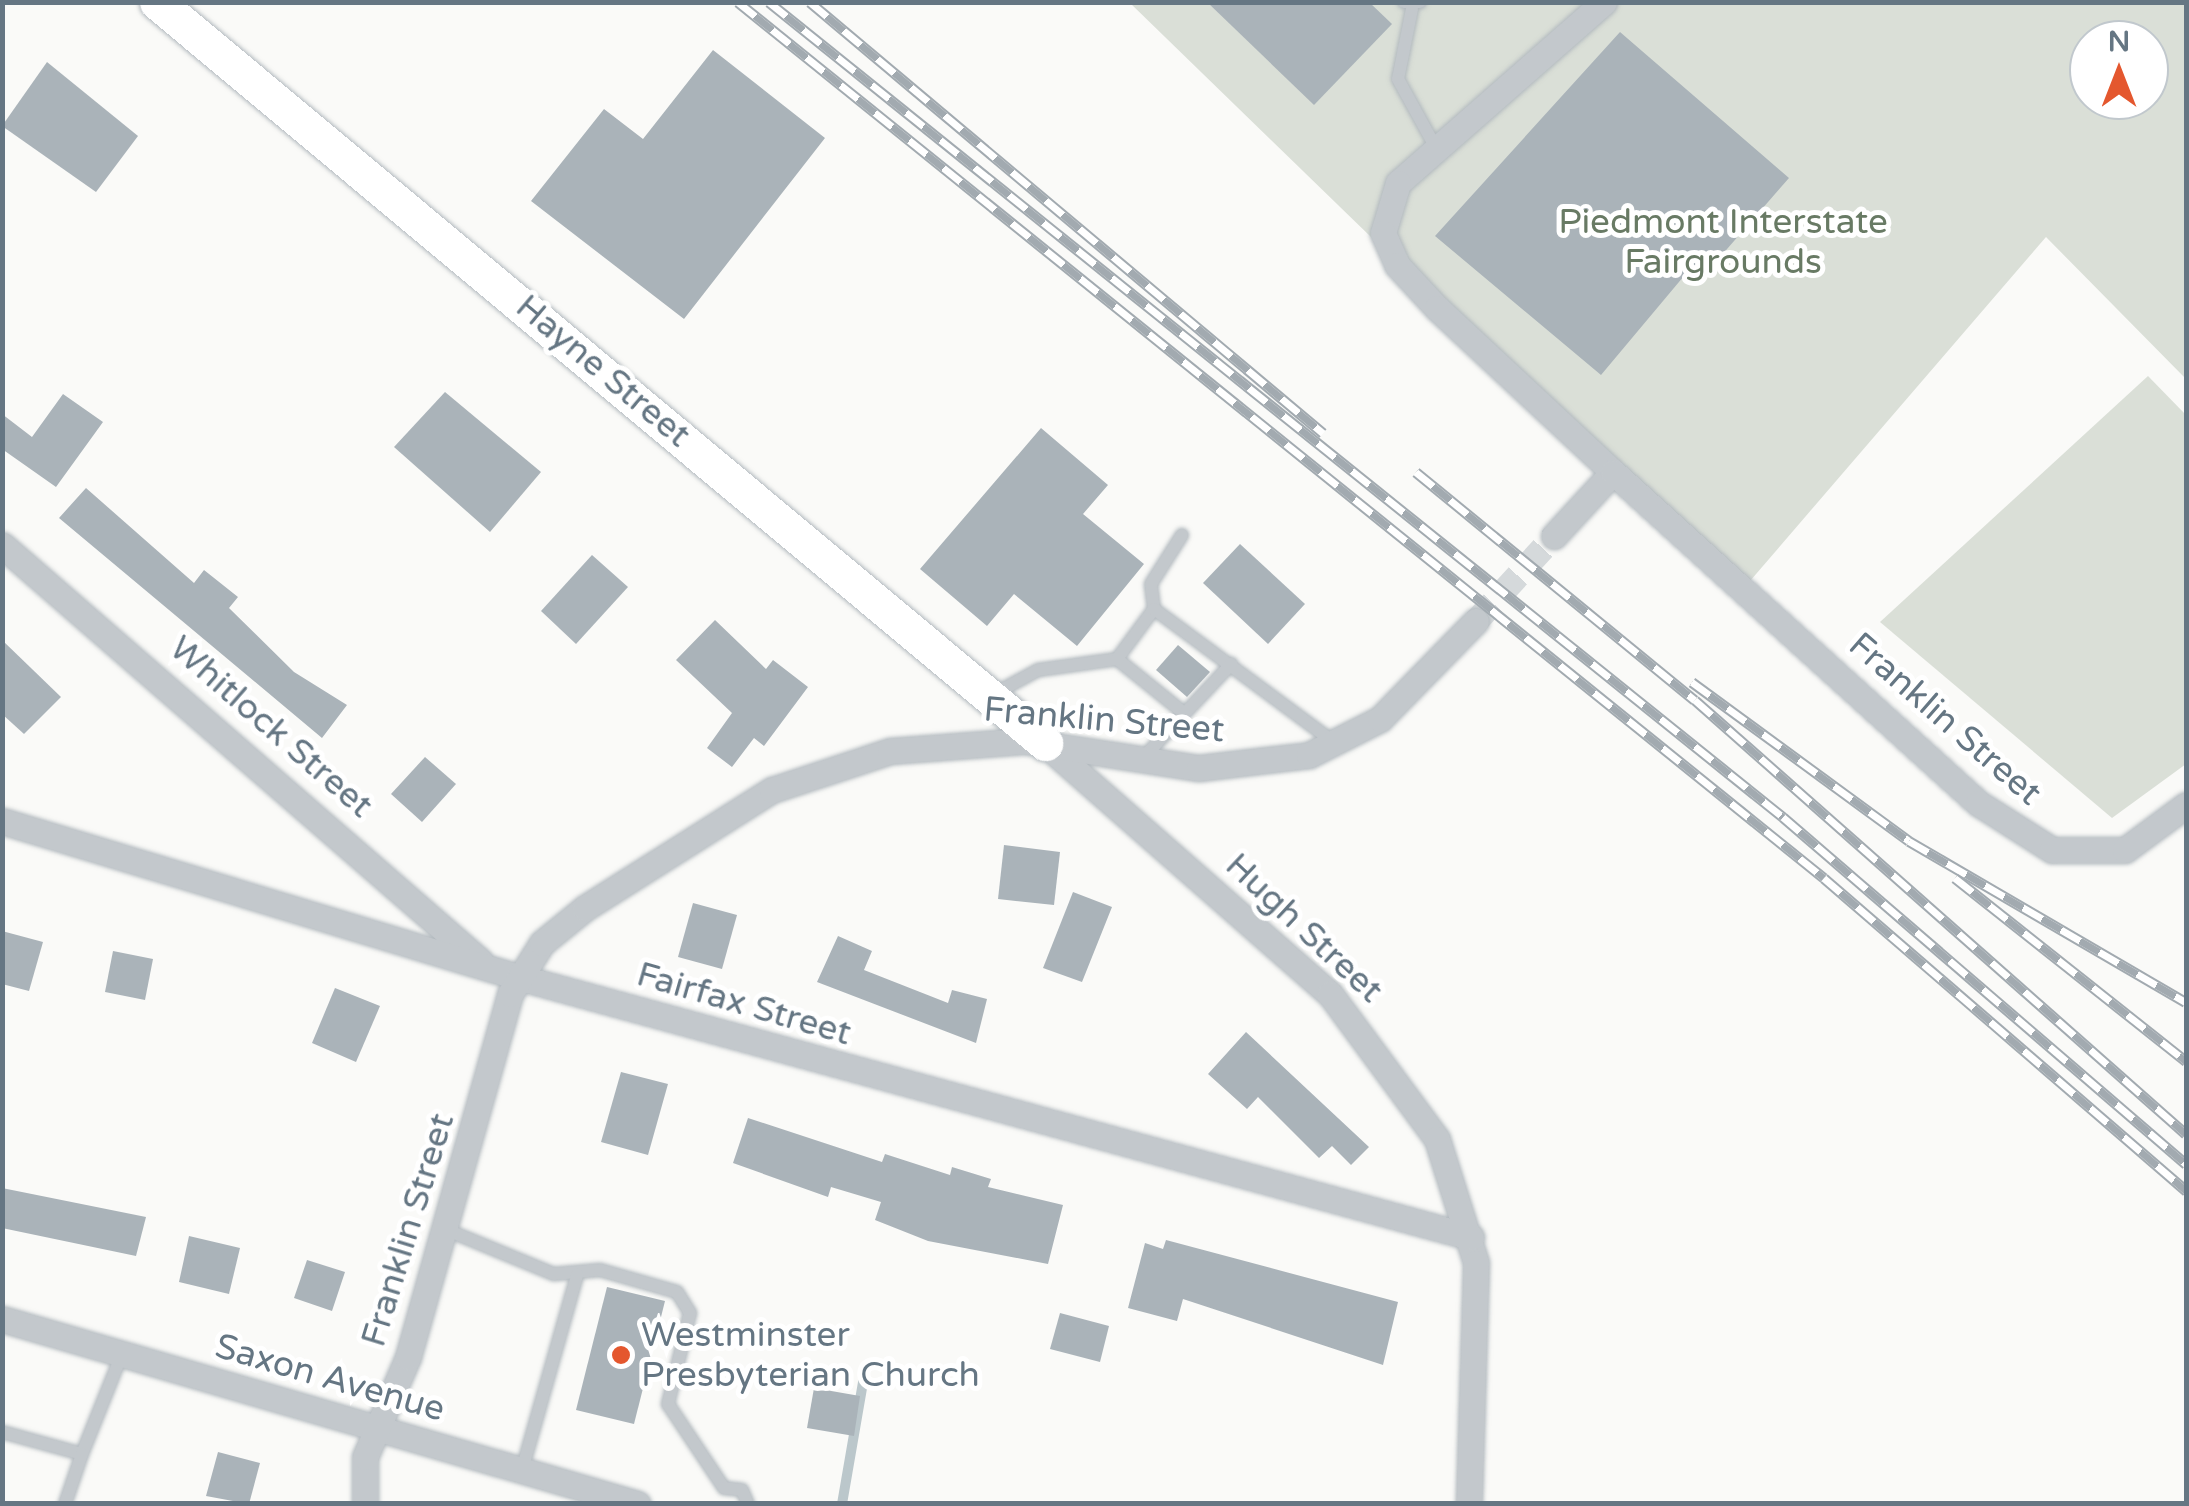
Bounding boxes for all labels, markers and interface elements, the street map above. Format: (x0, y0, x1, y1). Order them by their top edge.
north arrow (2069, 20, 2169, 120)
text: N (2108, 25, 2130, 59)
park label: Piedmont Interstate Fairgrounds (1558, 201, 1888, 283)
street label: Hayne Street (507, 286, 699, 456)
street label: Franklin Street (1840, 624, 2050, 814)
street label: Whitlock Street (161, 627, 381, 827)
street label: Franklin Street (982, 689, 1226, 751)
street label: Hugh Street (1217, 845, 1391, 1011)
street label: Fairfax Street (632, 953, 856, 1055)
street label: Franklin Street (353, 1108, 463, 1352)
place label: Westminster Presbyterian Church (641, 1314, 980, 1396)
street label: Saxon Avenue (210, 1325, 450, 1431)
marker: Westminster Presbyterian Church (610, 1344, 632, 1366)

